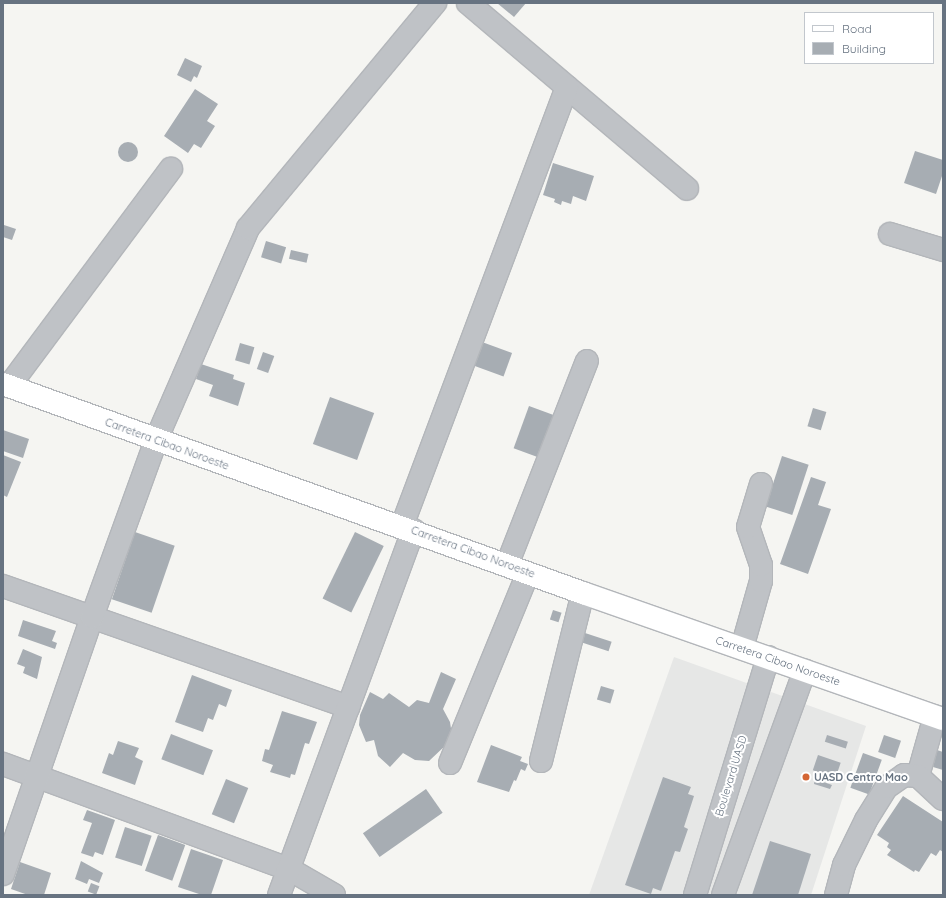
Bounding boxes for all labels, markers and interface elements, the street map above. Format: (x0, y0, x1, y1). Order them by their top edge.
legend (804, 12, 934, 64)
text: Road (842, 21, 872, 36)
text: Building (842, 41, 886, 56)
street label: Carretera Cibao Noroeste (103, 415, 231, 473)
street label: Carretera Cibao Noroeste (409, 523, 537, 581)
street label: Carretera Cibao Noroeste (714, 633, 842, 689)
street label: Boulevard UASD (712, 734, 750, 818)
place label: UASD Centro Mao (814, 770, 908, 784)
marker: UASD Centro Mao (801, 772, 811, 782)

